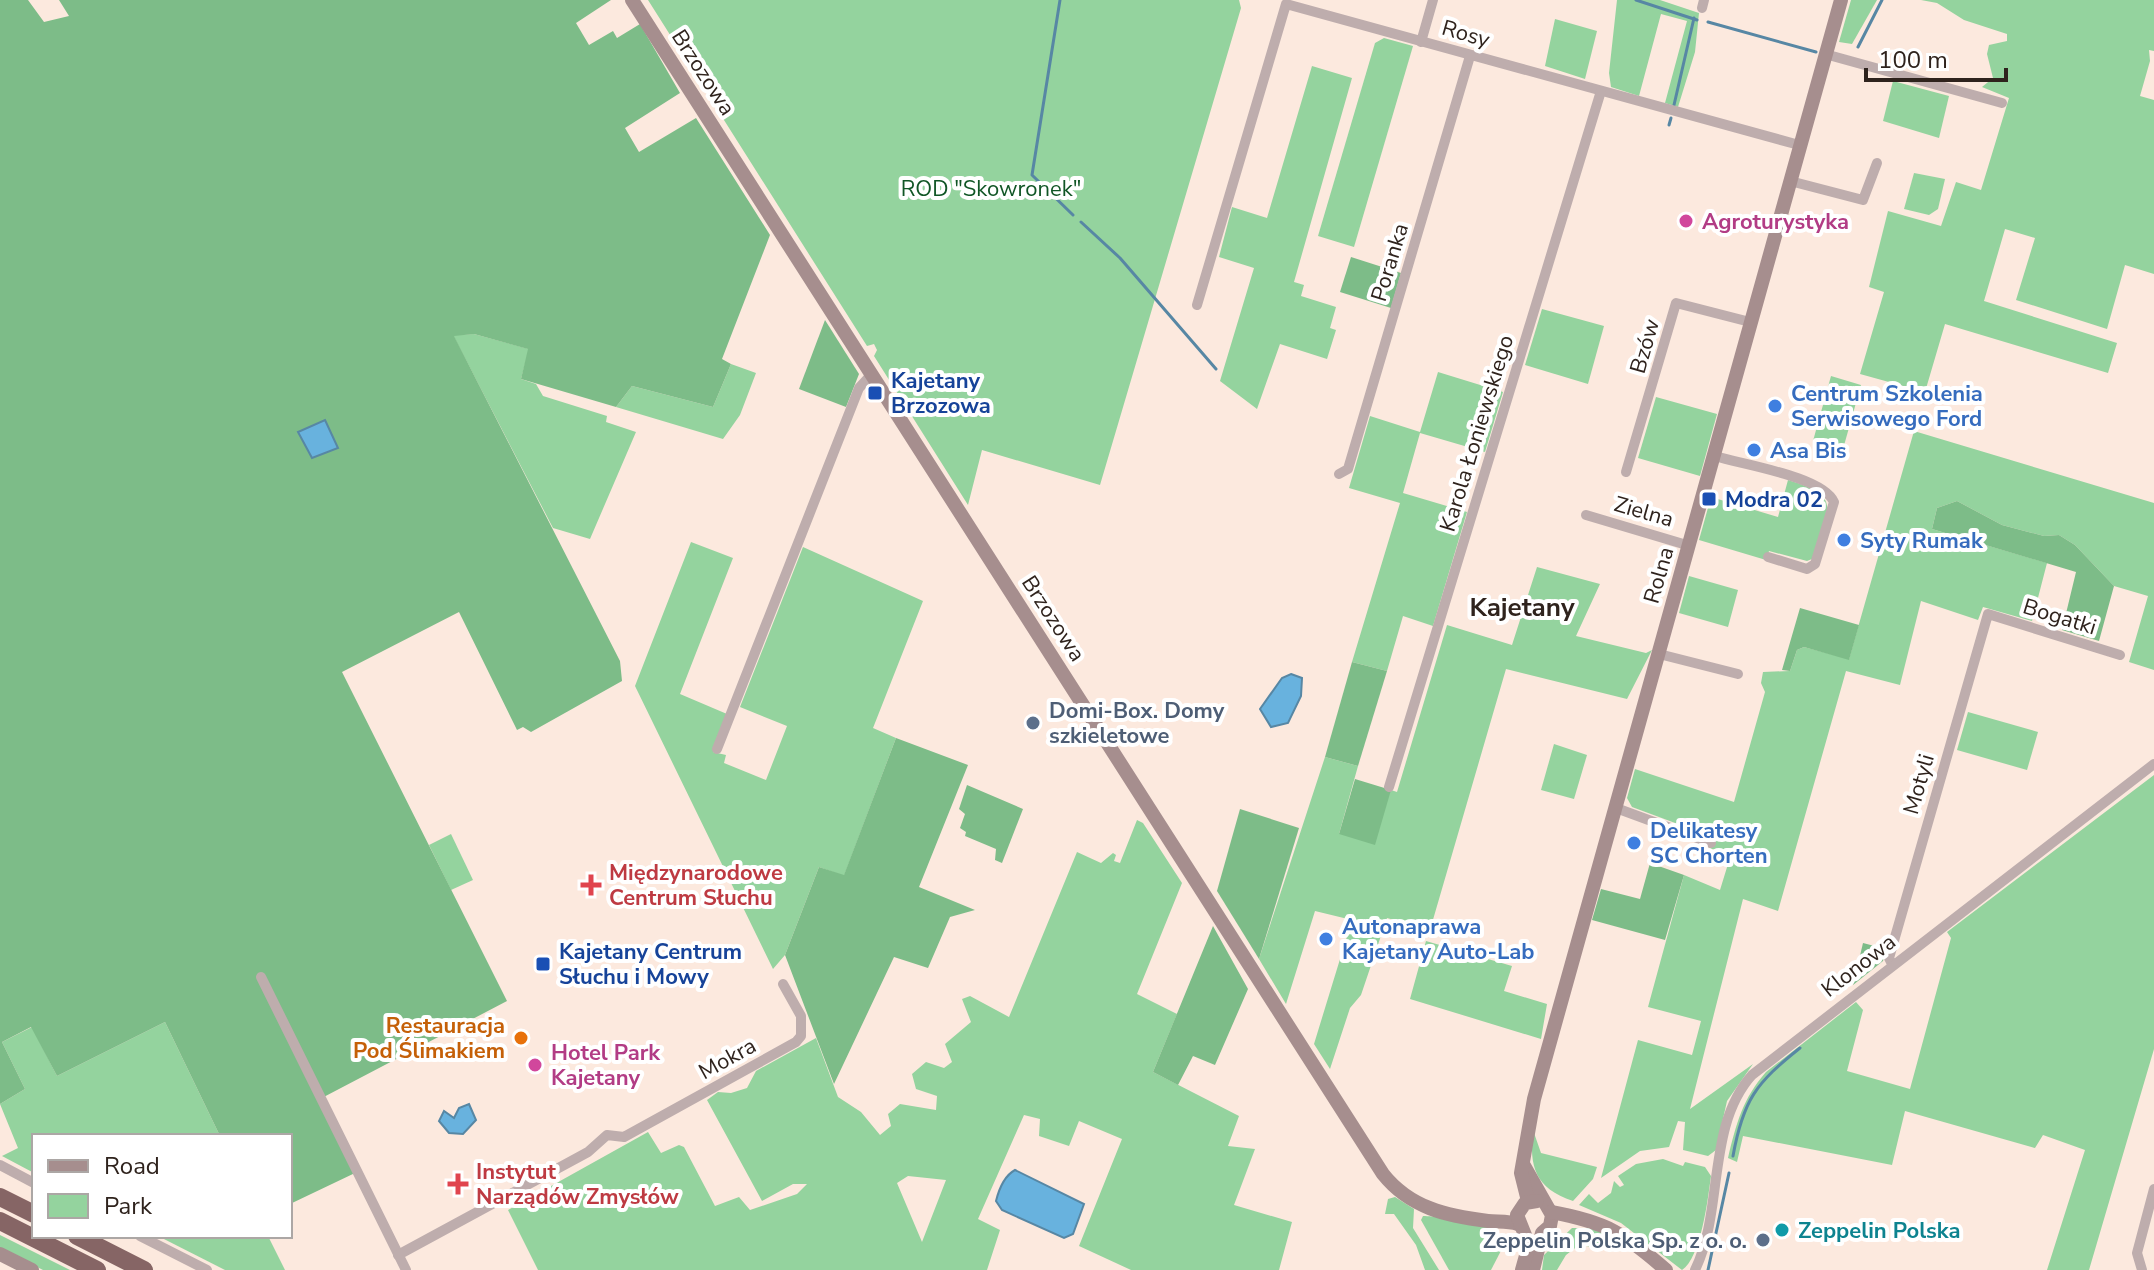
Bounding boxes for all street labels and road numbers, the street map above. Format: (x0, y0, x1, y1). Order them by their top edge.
street label: Rosy (1438, 13, 1494, 55)
street label: Brzozowa (664, 24, 742, 121)
street label: Poranka (1364, 220, 1416, 305)
street label: Bzów (1623, 316, 1667, 377)
street label: Karola Łoniewskiego (1433, 331, 1521, 535)
street label: Zielna (1611, 489, 1677, 535)
street label: Rolna (1637, 544, 1681, 607)
street label: Brzozowa (1014, 570, 1092, 667)
street label: Bogatki (2019, 592, 2100, 642)
street label: Motyli (1896, 750, 1942, 818)
street label: Klonowa (1815, 927, 1902, 1004)
street label: Mokra (693, 1031, 762, 1087)

